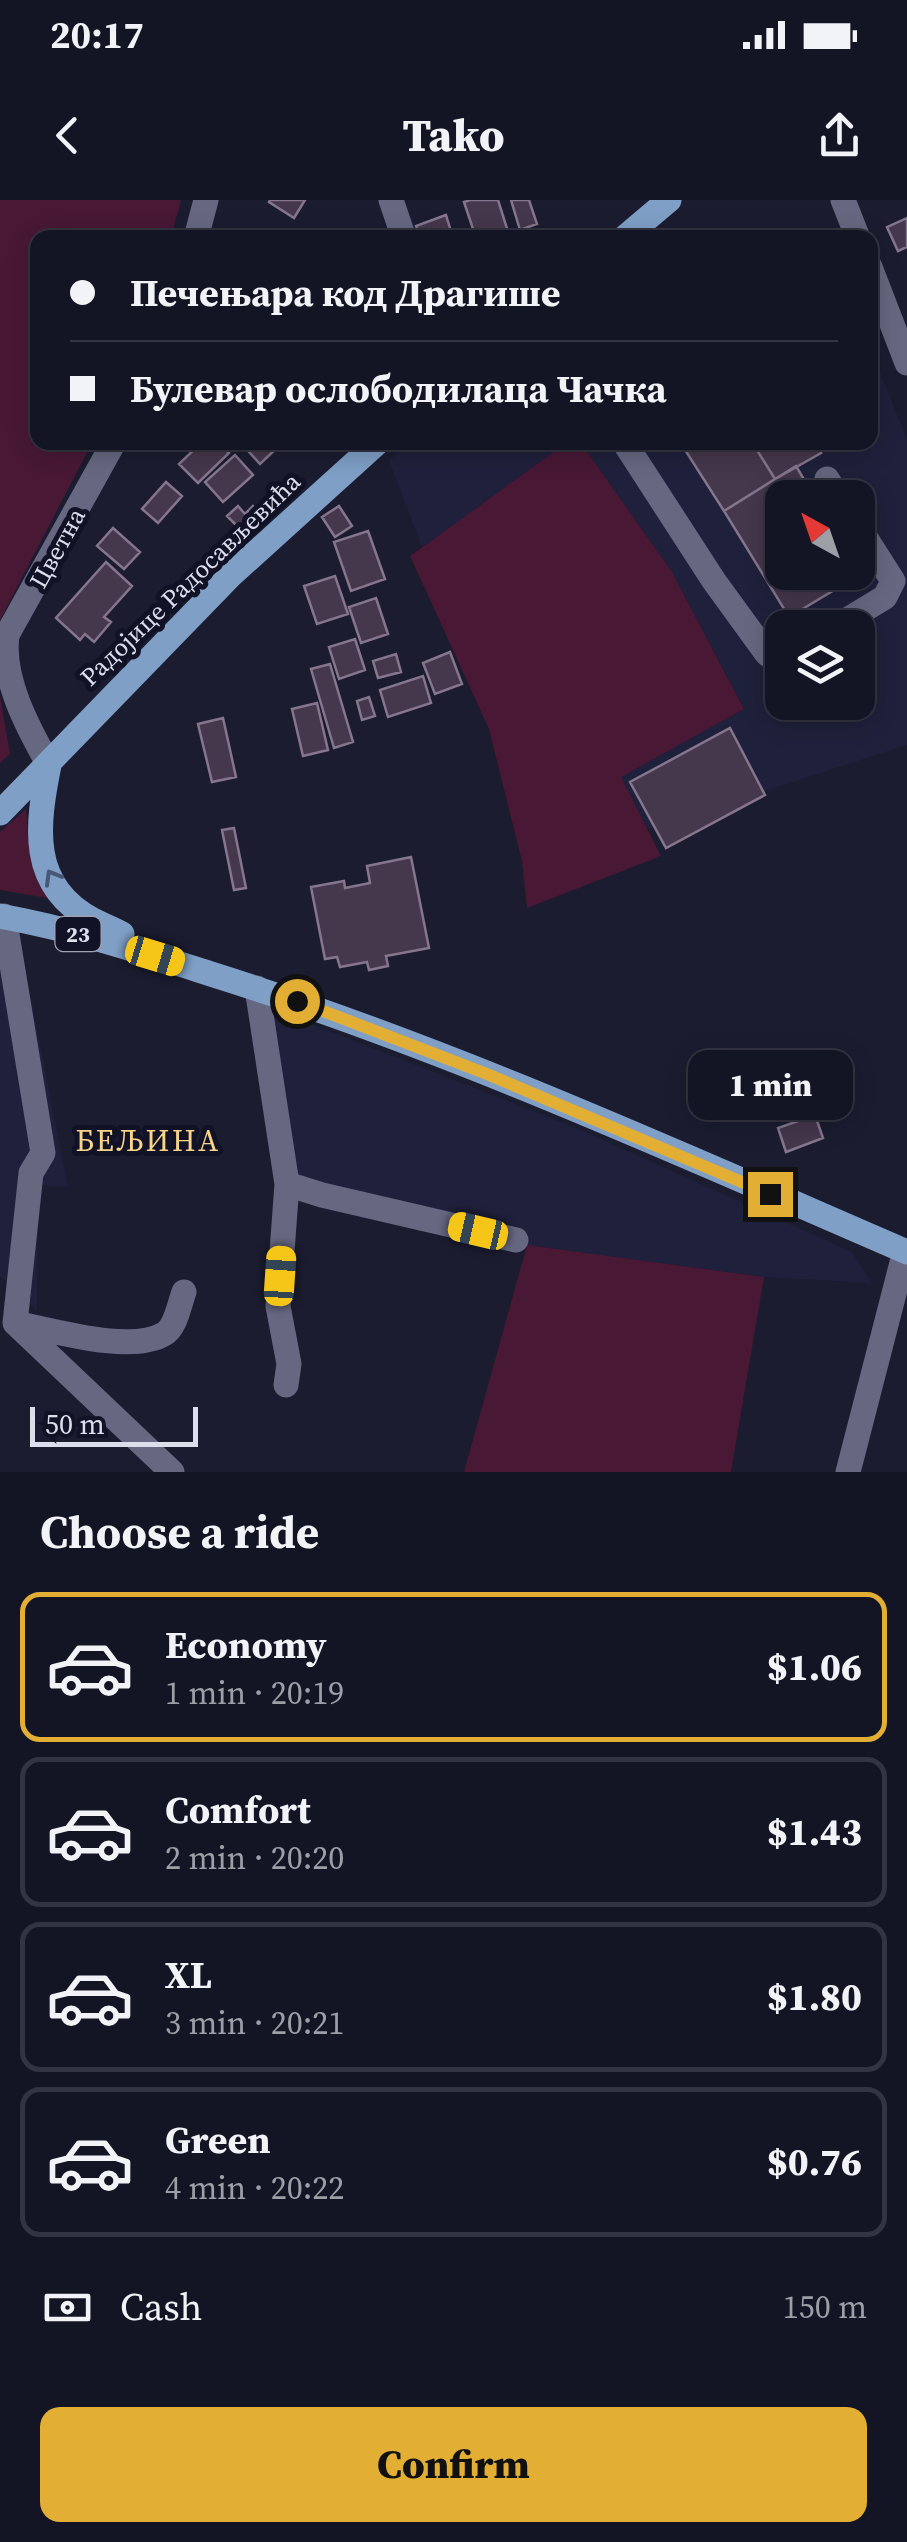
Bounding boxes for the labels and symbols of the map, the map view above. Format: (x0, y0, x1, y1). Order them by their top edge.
street label: Радојице Радосављевића (72, 464, 308, 693)
north arrow (765, 480, 875, 590)
street label: Цветна (21, 502, 93, 594)
one-way arrow (45, 870, 64, 888)
road number: 23 (56, 917, 100, 951)
car (122, 933, 188, 979)
route start (275, 979, 320, 1024)
callout: 1 min (688, 1049, 852, 1119)
district label: БЕЉИНА (75, 1120, 221, 1161)
route end (748, 1172, 793, 1217)
car (445, 1210, 511, 1252)
car (263, 1245, 297, 1307)
scale bar (30, 1402, 198, 1446)

